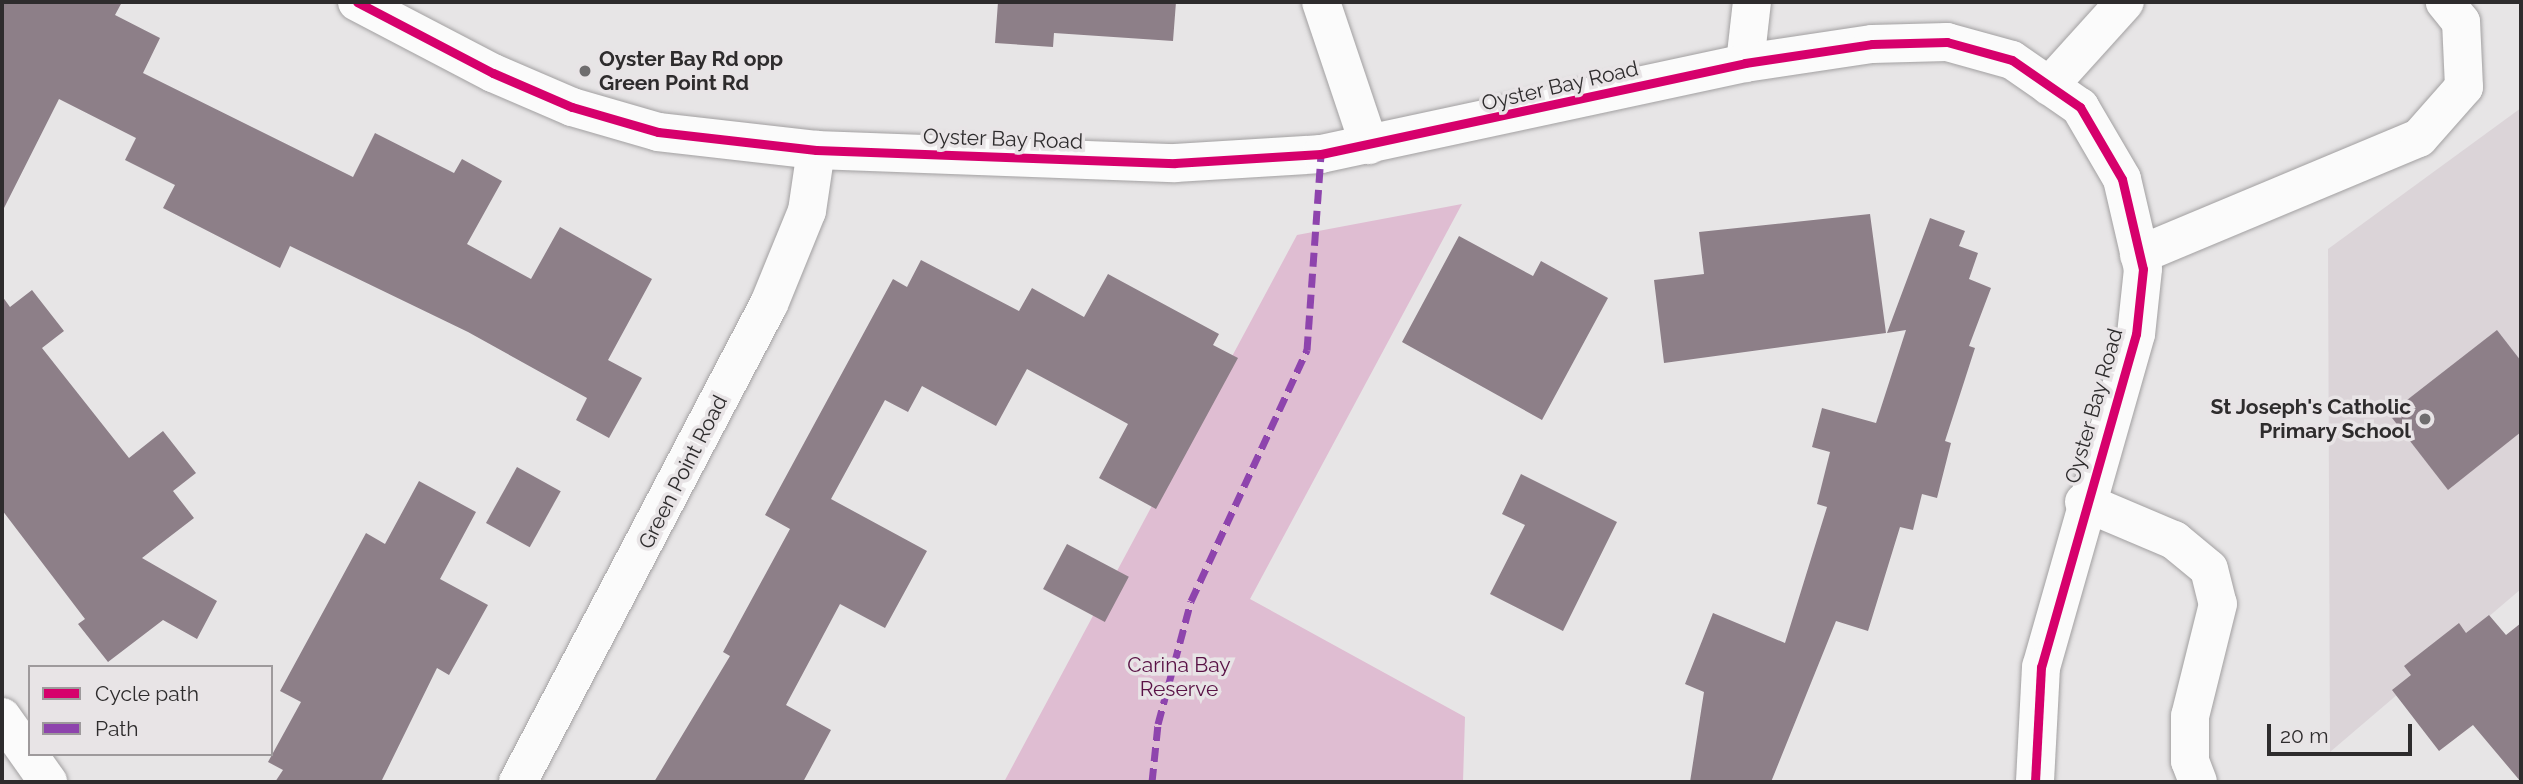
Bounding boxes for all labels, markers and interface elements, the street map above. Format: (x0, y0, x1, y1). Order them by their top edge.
place label: Oyster Bay Rd opp Green Point Rd (599, 46, 784, 96)
street label: Oyster Bay Road (1479, 56, 1641, 116)
marker: Oyster Bay Rd opp Green Point Rd (577, 63, 593, 79)
street label: Oyster Bay Road (922, 124, 1084, 154)
street label: Oyster Bay Road (2060, 325, 2128, 487)
street label: Green Point Road (633, 391, 733, 553)
place label: St Joseph's Catholic Primary School (2210, 394, 2411, 444)
marker: St Joseph's Catholic Primary School (2417, 411, 2433, 427)
park label: Carina Bay Reserve (1127, 652, 1231, 702)
legend (28, 665, 273, 756)
text: Cycle path (95, 681, 199, 706)
scale bar (2271, 710, 2416, 754)
text: Path (95, 716, 139, 741)
text: 20 m (2280, 723, 2328, 748)

